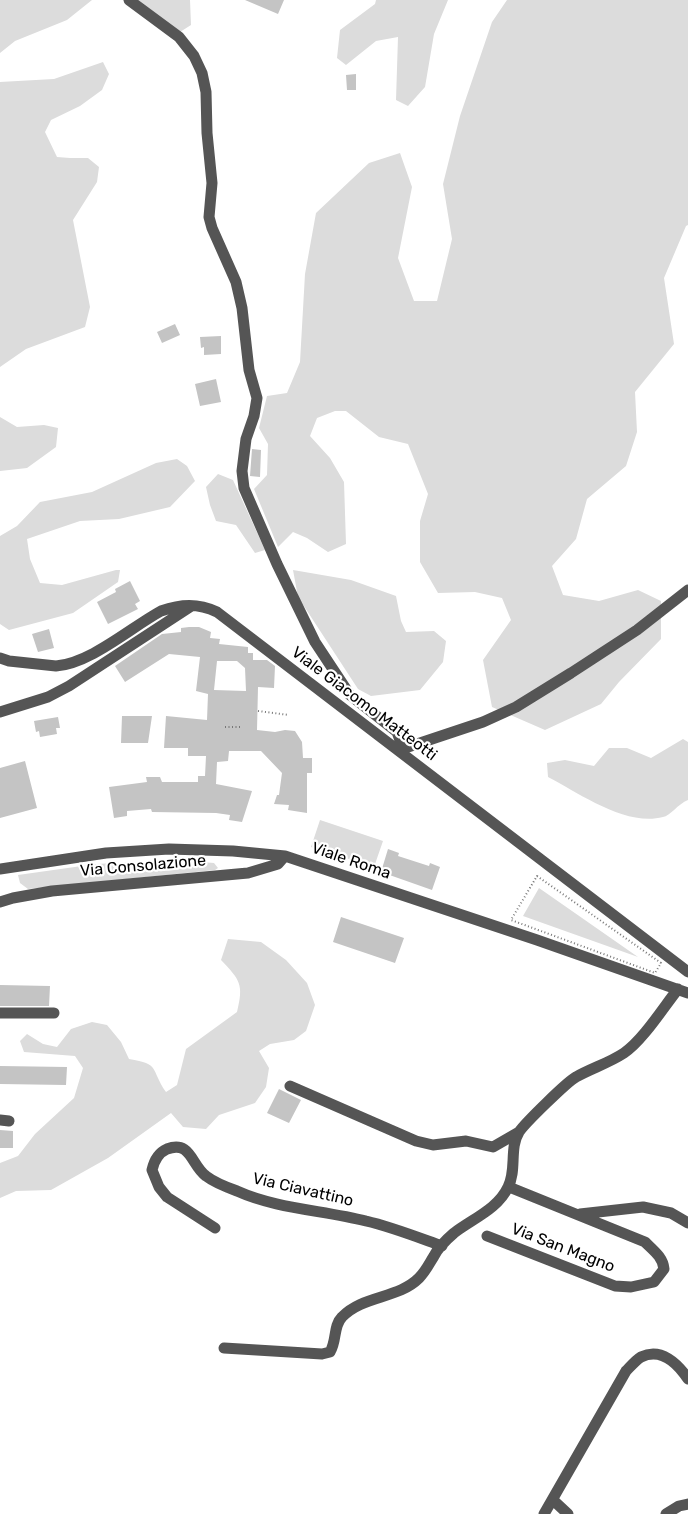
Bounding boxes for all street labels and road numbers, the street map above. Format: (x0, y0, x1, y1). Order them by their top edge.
street label: Viale Giacomo Matteotti (287, 643, 441, 765)
street label: Viale Roma (309, 838, 393, 884)
street label: Via Consolazione (79, 851, 207, 881)
street label: Via Ciavattino (251, 1169, 355, 1211)
street label: Via San Magno (508, 1219, 618, 1277)

